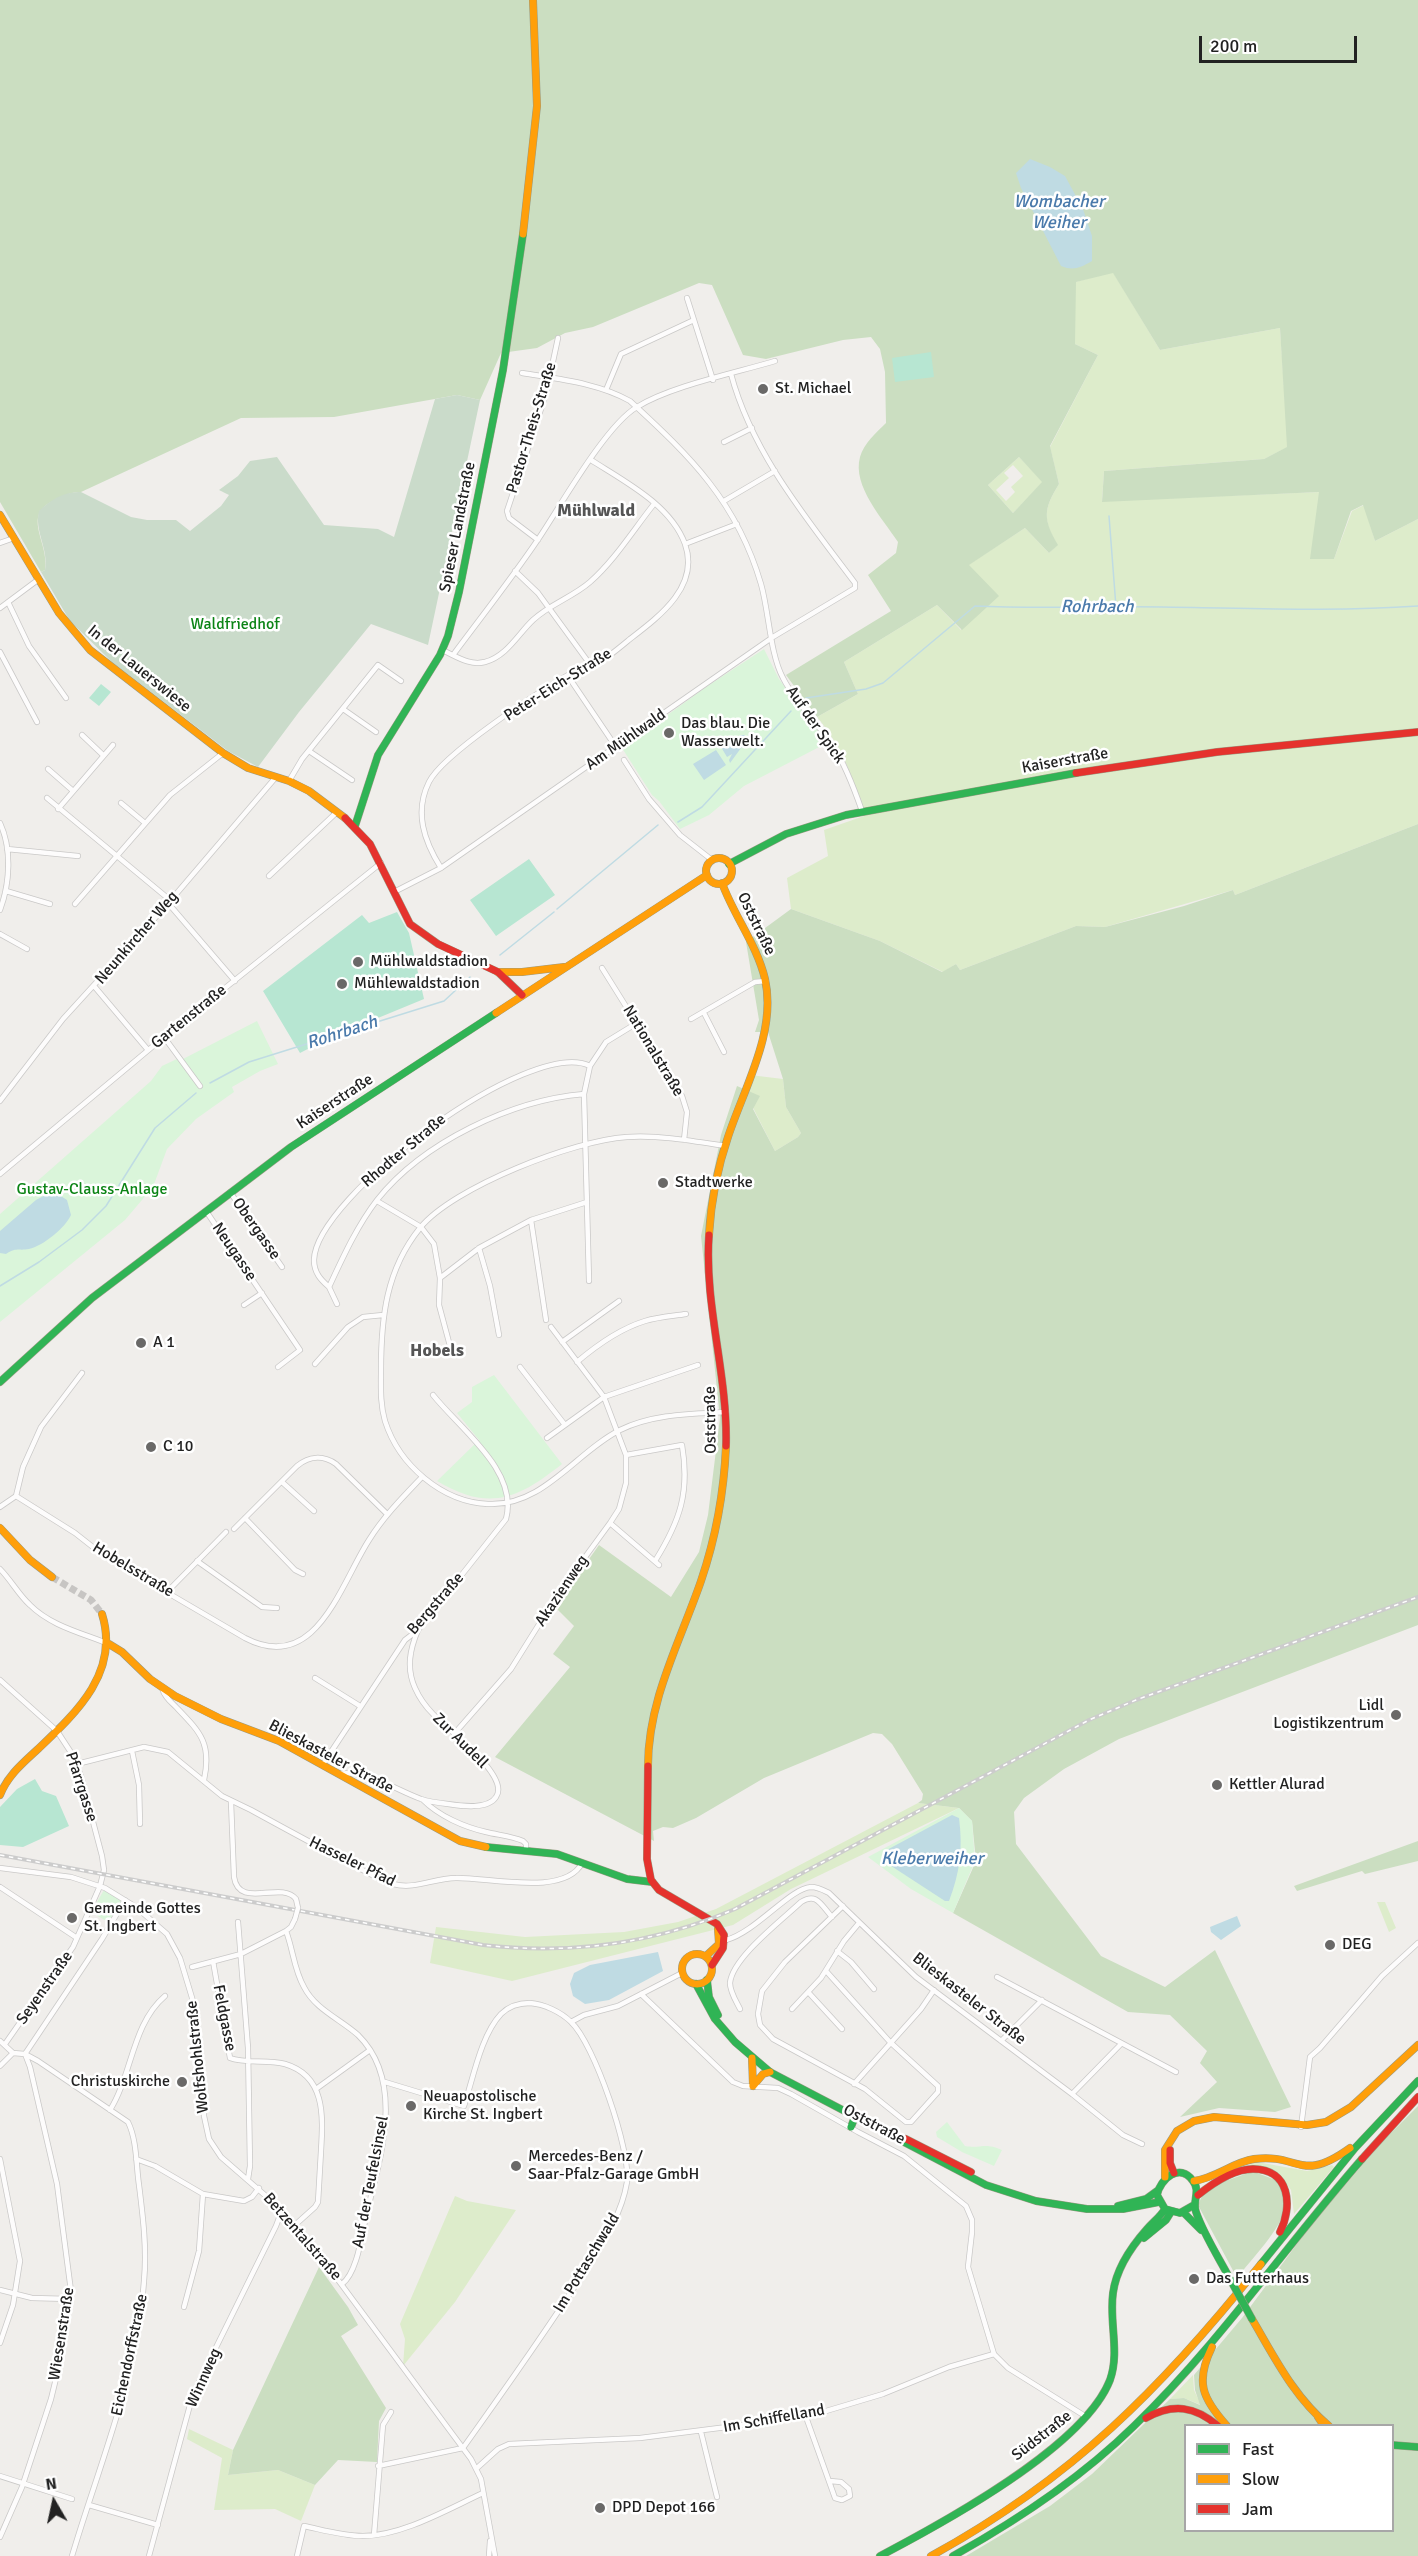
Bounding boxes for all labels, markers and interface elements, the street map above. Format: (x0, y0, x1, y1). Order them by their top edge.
scale bar (1202, 24, 1360, 62)
text: 200 m (1210, 35, 1257, 57)
water label: Wombacher Weiher (1014, 191, 1104, 234)
street label: Pastor-Theis-Straße (503, 360, 561, 496)
place label: St. Michael (775, 379, 851, 399)
marker: St. Michael (756, 382, 770, 396)
street label: Spieser Landstraße (436, 460, 480, 594)
district label: Mühlwald (557, 500, 635, 522)
water label: Rohrbach (1060, 596, 1134, 618)
park label: Waldfriedhof (190, 615, 280, 635)
street label: In der Lauerswiese (83, 621, 195, 717)
street label: Peter-Eich-Straße (501, 644, 615, 726)
street label: Auf der Spick (781, 682, 849, 768)
street label: Am Mühlwald (582, 705, 670, 775)
place label: Das blau. Die Wasserwelt. (681, 714, 770, 752)
marker: Das blau. Die Wasserwelt. (662, 726, 676, 740)
street label: Kaiserstraße (1020, 744, 1110, 778)
street label: Neunkircher Weg (91, 887, 183, 989)
street label: Oststraße (733, 889, 779, 959)
place label: Mühlwaldstadion (370, 952, 488, 972)
marker: Mühlwaldstadion (351, 955, 365, 969)
place label: Mühlewaldstadion (354, 974, 480, 994)
marker: Mühlewaldstadion (335, 977, 349, 991)
street label: Gartenstraße (147, 981, 231, 1053)
street label: Nationalstraße (618, 1002, 688, 1100)
water label: Rohrbach (304, 1011, 380, 1055)
street label: Kaiserstraße (293, 1070, 377, 1134)
street label: Rhodter Straße (358, 1110, 450, 1192)
place label: Stadtwerke (675, 1173, 753, 1193)
marker: Stadtwerke (656, 1176, 670, 1190)
park label: Gustav-Clauss-Anlage (17, 1180, 167, 1200)
street label: Obergasse (228, 1194, 284, 1264)
street label: Neugasse (208, 1219, 260, 1285)
place label: A 1 (153, 1333, 175, 1353)
marker: A 1 (134, 1336, 148, 1350)
district label: Hobels (410, 1340, 464, 1362)
street label: Oststraße (701, 1386, 721, 1454)
place label: C 10 (163, 1437, 193, 1457)
marker: C 10 (144, 1440, 158, 1454)
street label: Hobelsstraße (89, 1538, 177, 1602)
street label: Akazienweg (531, 1552, 593, 1630)
street label: Bergstraße (404, 1569, 468, 1639)
place label: Lidl Logistikzentrum (1273, 1696, 1384, 1734)
marker: Lidl Logistikzentrum (1389, 1708, 1403, 1722)
street label: Zur Audell (428, 1709, 492, 1773)
street label: Blieskasteler Straße (265, 1716, 397, 1798)
street label: Pfarrgasse (61, 1749, 101, 1825)
place label: Kettler Alurad (1229, 1775, 1325, 1795)
marker: Kettler Alurad (1210, 1778, 1224, 1792)
street label: Hasseler Pfad (306, 1833, 398, 1891)
water label: Kleberweiher (881, 1848, 983, 1870)
place label: Gemeinde Gottes St. Ingbert (84, 1899, 201, 1937)
marker: Gemeinde Gottes St. Ingbert (65, 1911, 79, 1925)
place label: DEG (1342, 1935, 1372, 1955)
marker: DEG (1323, 1938, 1337, 1952)
street label: Seyenstraße (13, 1948, 77, 2028)
street label: Blieskasteler Straße (908, 1949, 1030, 2049)
street label: Feldgasse (208, 1983, 240, 2053)
street label: Wolfshohlstraße (183, 2000, 213, 2114)
place label: Christuskirche (71, 2072, 170, 2092)
marker: Christuskirche (175, 2075, 189, 2089)
place label: Neuapostolische Kirche St. Ingbert (423, 2087, 543, 2125)
marker: Neuapostolische Kirche St. Ingbert (404, 2099, 418, 2113)
street label: Oststraße (840, 2101, 908, 2149)
street label: Auf der Teufelsinsel (349, 2114, 393, 2250)
place label: Mercedes-Benz / Saar-Pfalz-Garage GmbH (528, 2147, 699, 2185)
marker: Mercedes-Benz / Saar-Pfalz-Garage GmbH (509, 2159, 523, 2173)
street label: Betzentalstraße (259, 2189, 345, 2285)
street label: Im Pottaschwald (550, 2210, 624, 2316)
place label: Das Futterhaus (1206, 2269, 1309, 2289)
marker: Das Futterhaus (1187, 2272, 1201, 2286)
street label: Wiesenstraße (45, 2286, 79, 2382)
street label: Eichendorffstraße (108, 2292, 152, 2418)
street label: Winnweg (182, 2345, 226, 2411)
street label: Im Schiffelland (722, 2401, 826, 2437)
street label: Südstraße (1008, 2407, 1076, 2465)
legend (1184, 2424, 1394, 2532)
text: Fast (1242, 2438, 1274, 2460)
text: Slow (1242, 2468, 1279, 2490)
north arrow (24, 2472, 84, 2532)
text: N (44, 2473, 58, 2495)
place label: DPD Depot 166 (612, 2498, 715, 2518)
text: Jam (1242, 2498, 1273, 2520)
marker: DPD Depot 166 (593, 2501, 607, 2515)

